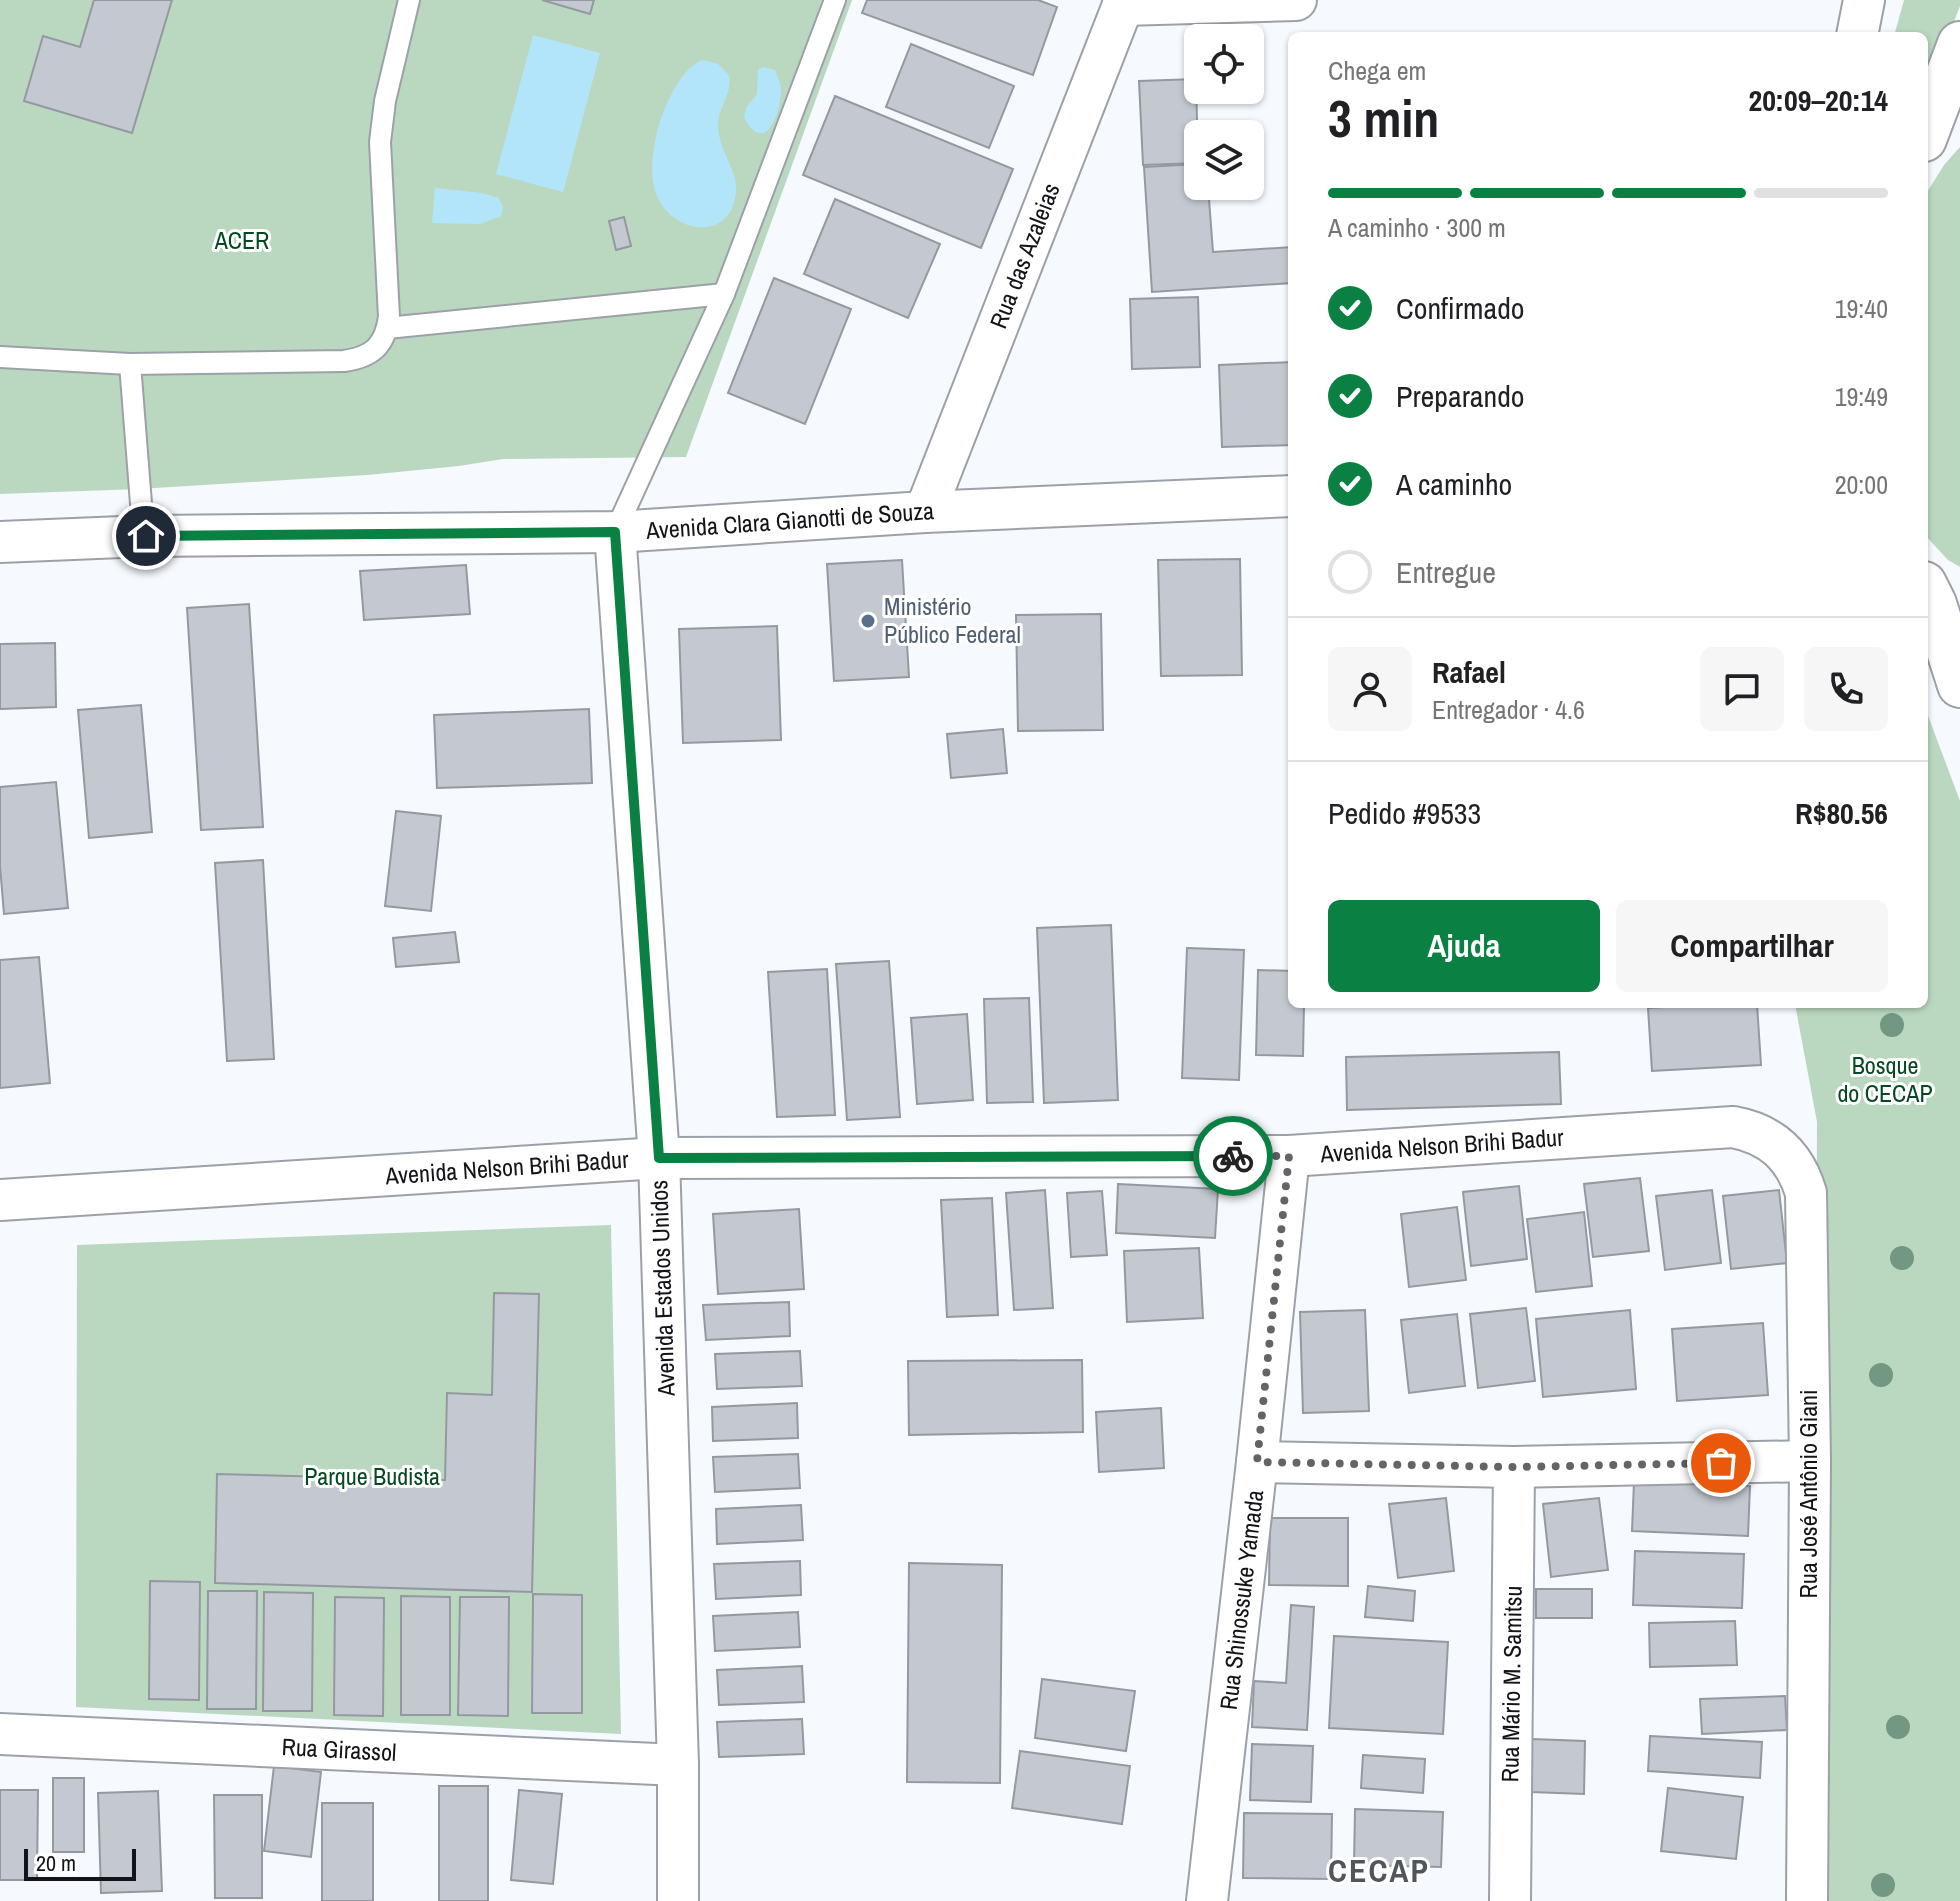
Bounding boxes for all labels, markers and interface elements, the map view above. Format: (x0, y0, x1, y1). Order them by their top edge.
map controls (1184, 24, 1264, 200)
button: locate (1184, 24, 1264, 104)
text: Chega em (1328, 53, 1426, 88)
text: 20:09–20:14 (1749, 80, 1888, 120)
text: 3 min (1328, 83, 1439, 153)
button: layers (1184, 120, 1264, 200)
street label: Rua das Azaleias (982, 178, 1066, 333)
text: A caminho · 300 m (1328, 210, 1506, 245)
park label: ACER (214, 224, 269, 256)
icon: check (1328, 286, 1372, 330)
text: Confirmado (1396, 288, 1525, 328)
text: 19:40 (1835, 291, 1888, 326)
icon: check (1328, 374, 1372, 418)
text: Preparando (1396, 376, 1525, 416)
text: 19:49 (1835, 379, 1888, 414)
icon: check (1328, 462, 1372, 506)
text: A caminho (1396, 464, 1512, 504)
text: 20:00 (1835, 467, 1888, 502)
street label: Avenida Clara Gianotti de Souza (644, 494, 935, 546)
pin (112, 502, 180, 570)
icon: home (124, 514, 168, 558)
text: Entregue (1396, 552, 1496, 592)
place label: Ministério Público Federal (884, 590, 1021, 650)
marker: Ministério Público Federal (859, 612, 877, 630)
button: person (1328, 647, 1412, 731)
button: chat (1700, 647, 1784, 731)
button: phone (1804, 647, 1888, 731)
text: Rafael (1432, 652, 1506, 692)
text: Entregador · 4.6 (1432, 692, 1585, 727)
text: Pedido #9533 (1328, 793, 1481, 833)
text: R$80.56 (1795, 793, 1888, 833)
button: Ajuda (1328, 900, 1600, 992)
button: Compartilhar (1616, 900, 1888, 992)
park label: Bosque do CECAP (1837, 1049, 1933, 1109)
courier (1193, 1116, 1273, 1196)
street label: Avenida Nelson Brihi Badur (1318, 1121, 1565, 1170)
icon: bike (1211, 1134, 1255, 1178)
street label: Avenida Nelson Brihi Badur (383, 1143, 630, 1192)
street label: Avenida Estados Unidos (642, 1179, 682, 1398)
street label: Rua José Antônio Giani (1792, 1390, 1824, 1599)
pin (1687, 1429, 1755, 1497)
icon: bag (1699, 1441, 1743, 1485)
park label: Parque Budista (304, 1460, 440, 1492)
street label: Rua Shinossuke Yamada (1212, 1488, 1270, 1712)
street label: Rua Mário M. Samitsu (1493, 1585, 1529, 1783)
street label: Rua Girassol (281, 1730, 397, 1768)
scale bar (24, 1845, 136, 1881)
text: 20 m (36, 1848, 76, 1878)
district label: CECAP (1328, 1849, 1430, 1892)

